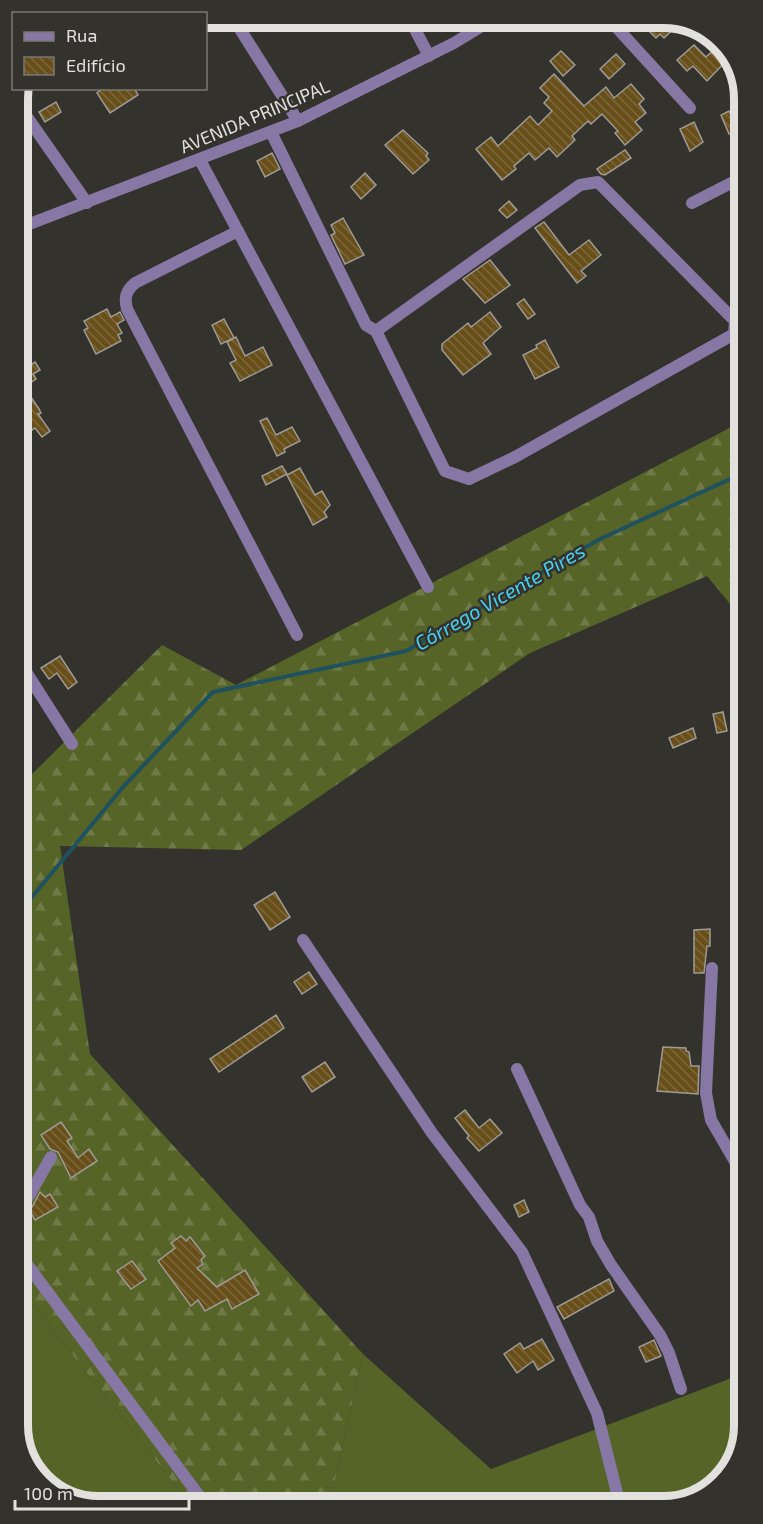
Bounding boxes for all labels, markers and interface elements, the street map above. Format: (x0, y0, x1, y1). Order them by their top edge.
legend (12, 12, 207, 90)
text: Rua (66, 24, 97, 46)
text: Edifício (66, 54, 126, 76)
street label: AVENIDA PRINCIPAL (177, 75, 333, 158)
water label: Córrego Vicente Pires (410, 538, 589, 655)
scale bar (15, 1473, 189, 1511)
text: 100 m (24, 1482, 73, 1504)

